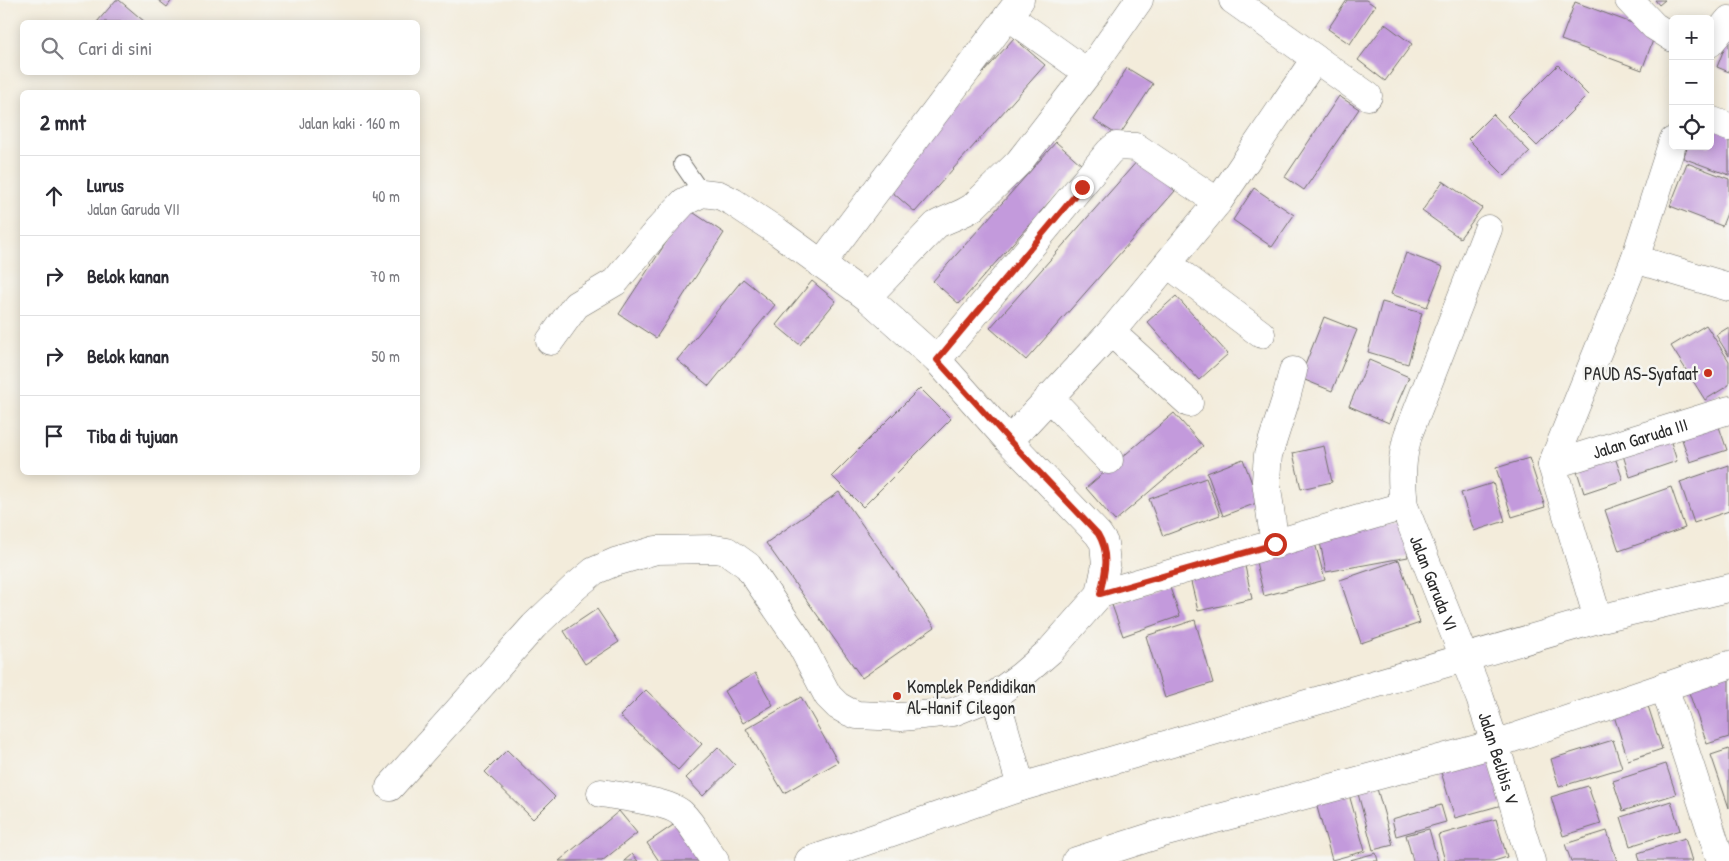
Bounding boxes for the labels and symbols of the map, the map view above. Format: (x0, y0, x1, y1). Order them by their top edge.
route end (1071, 176, 1094, 199)
place label: PAUD AS-Syafaat (1584, 361, 1699, 386)
marker: PAUD AS-Syafaat (1702, 367, 1714, 379)
street label: Jalan Garuda III (1589, 411, 1691, 464)
street label: Jalan Garuda VI (1404, 531, 1464, 634)
route start (1264, 533, 1287, 556)
place label: Komplek Pendidikan Al-Hanif Cilegon (907, 674, 1036, 720)
marker: Komplek Pendidikan Al-Hanif Cilegon (891, 690, 903, 702)
street label: Jalan Belibis V (1473, 708, 1526, 808)

